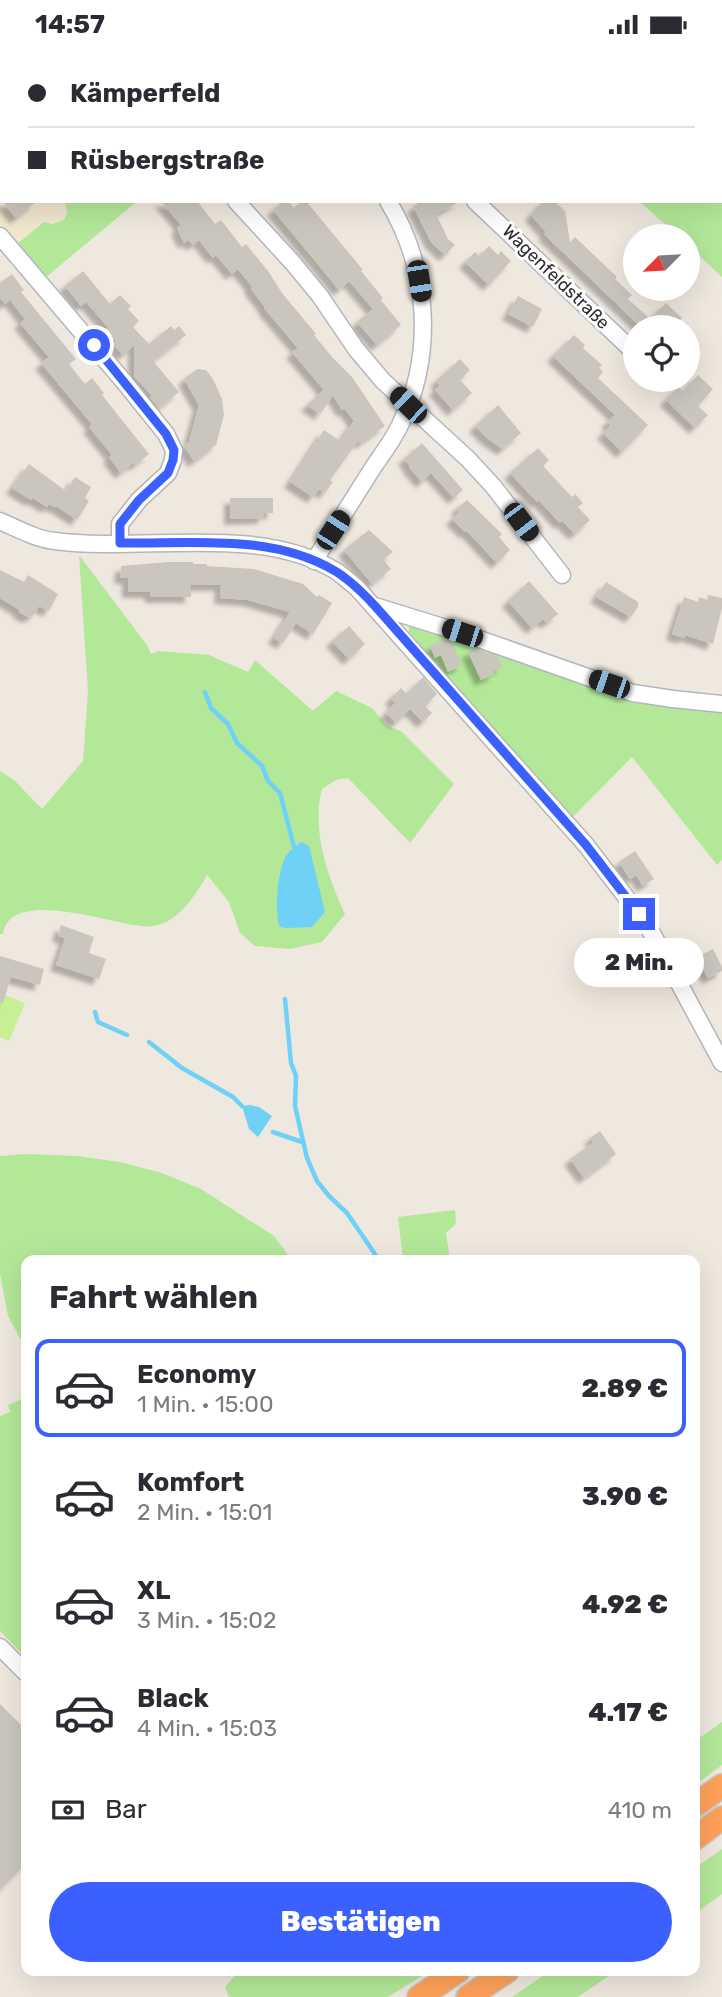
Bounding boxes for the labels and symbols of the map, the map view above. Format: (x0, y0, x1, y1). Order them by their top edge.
street label: Wagenfeldstraße (498, 220, 614, 334)
north arrow (623, 224, 700, 301)
car (406, 259, 433, 303)
route start (78, 329, 110, 361)
car (386, 383, 431, 427)
car (500, 499, 543, 545)
car (313, 507, 354, 553)
car (439, 617, 486, 649)
car (586, 667, 633, 701)
route end (623, 898, 655, 930)
callout: 2 Min. (574, 939, 704, 987)

